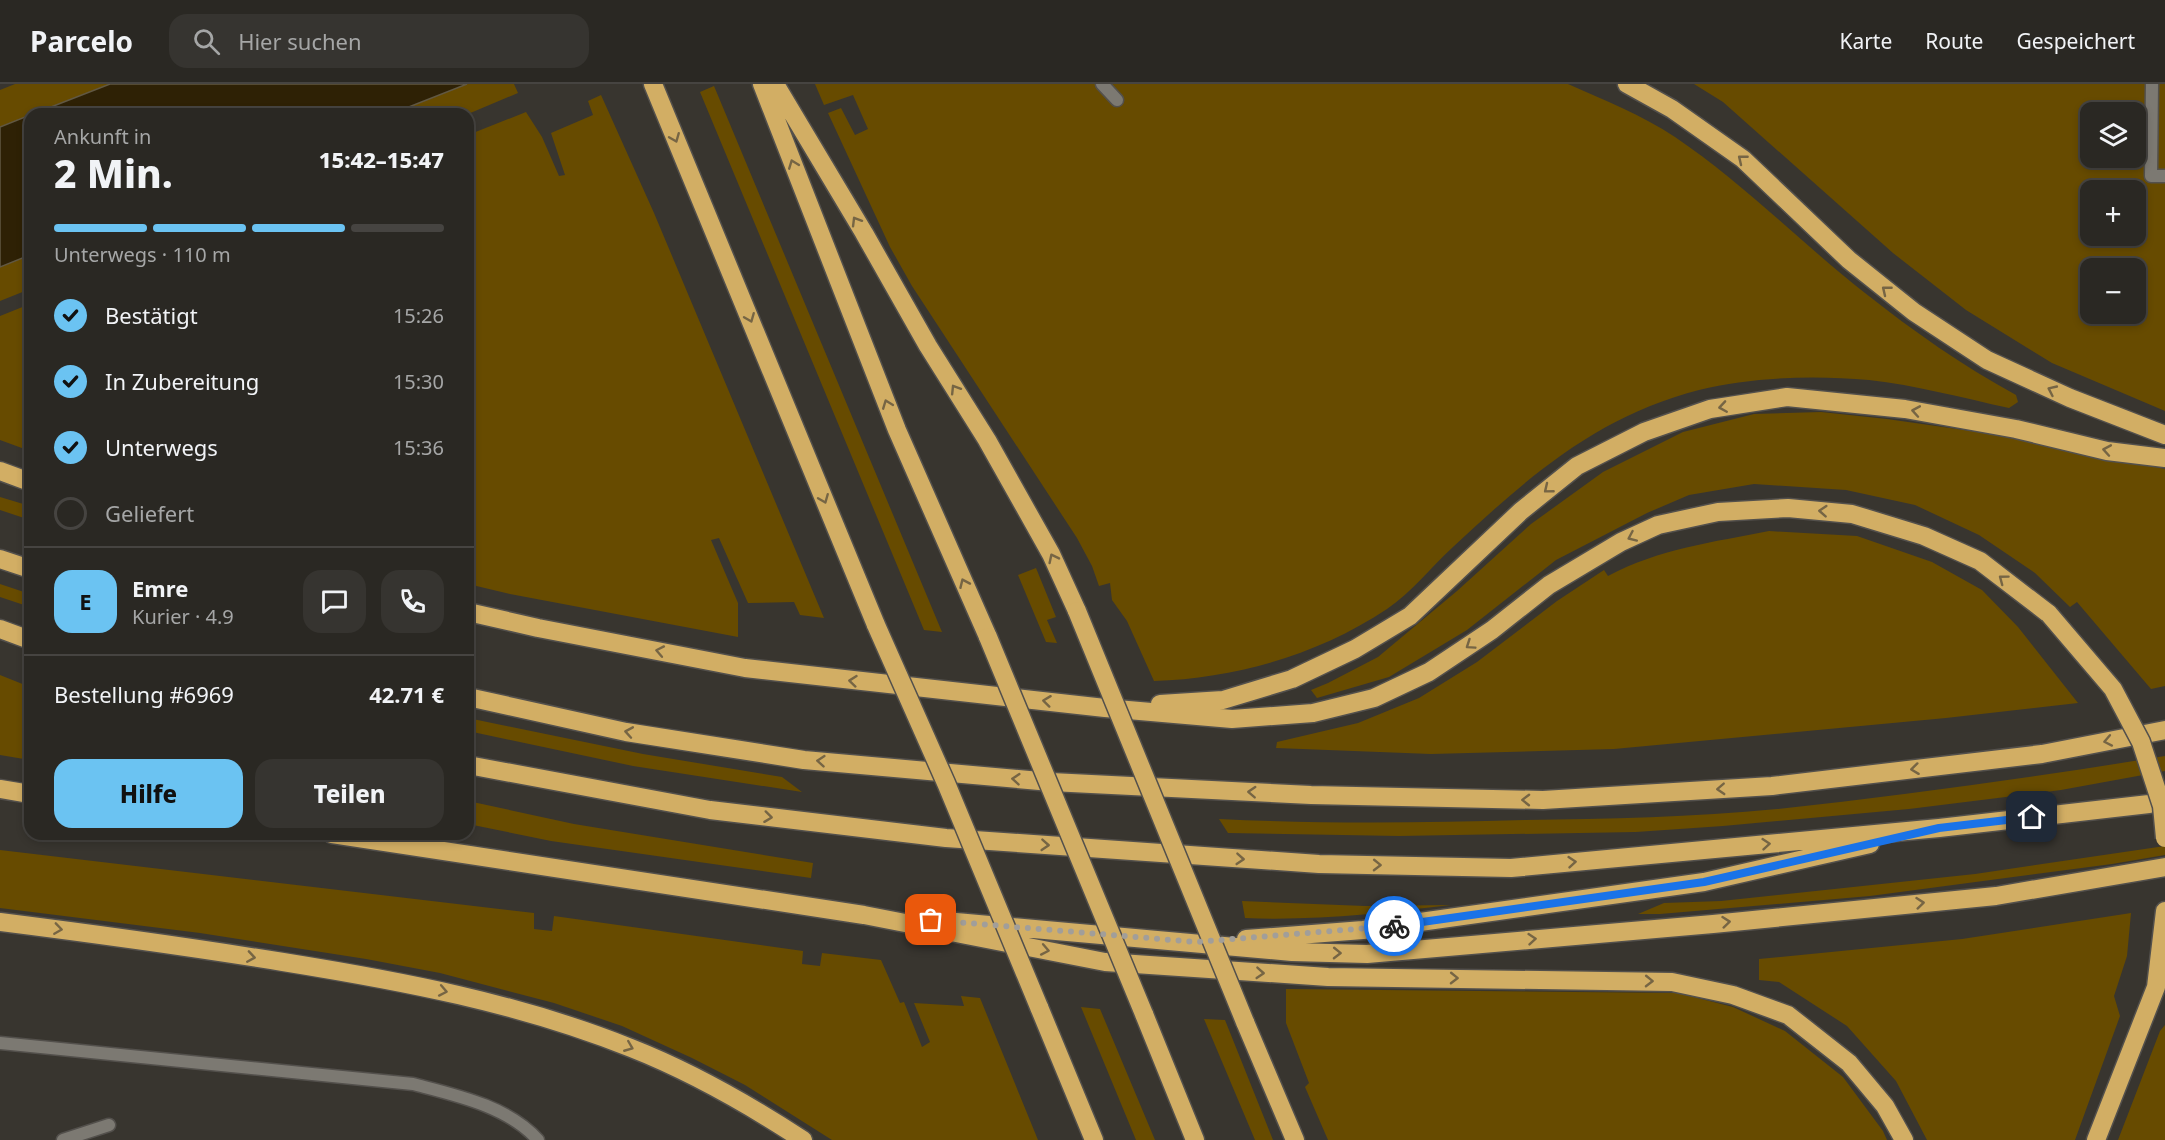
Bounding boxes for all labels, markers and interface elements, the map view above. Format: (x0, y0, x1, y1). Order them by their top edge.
search box (169, 14, 589, 68)
text: Parcelo (30, 22, 133, 60)
icon: search (190, 25, 223, 58)
text: Hier suchen (238, 26, 362, 56)
text: Karte (1839, 27, 1892, 55)
text: Route (1925, 27, 1983, 55)
text: Gespeichert (2016, 27, 2135, 55)
map controls (2080, 102, 2146, 324)
button: layers (2080, 102, 2146, 168)
text: Ankunft in (54, 123, 151, 150)
one-way arrow (668, 132, 680, 143)
text: 15:42–15:47 (319, 144, 444, 174)
text: 2 Min. (54, 146, 173, 199)
one-way arrow (1737, 155, 1748, 166)
one-way arrow (788, 159, 800, 170)
button: + (2080, 180, 2146, 246)
one-way arrow (852, 217, 864, 227)
text: Unterwegs · 110 m (54, 241, 231, 268)
button: − (2080, 258, 2146, 324)
one-way arrow (1882, 286, 1893, 297)
icon: check (54, 299, 87, 332)
text: Bestätigt (105, 300, 198, 330)
text: 15:26 (393, 302, 444, 329)
one-way arrow (743, 312, 755, 323)
icon: check (54, 365, 87, 398)
text: In Zubereitung (105, 366, 259, 396)
text: 15:30 (393, 368, 444, 395)
one-way arrow (950, 385, 962, 395)
one-way arrow (2048, 385, 2059, 397)
one-way arrow (881, 399, 894, 410)
one-way arrow (1718, 401, 1727, 413)
one-way arrow (1912, 405, 1922, 418)
icon: check (54, 431, 87, 464)
text: Unterwegs (105, 432, 218, 462)
text: 15:36 (393, 434, 444, 461)
one-way arrow (2102, 444, 2112, 457)
one-way arrow (1544, 482, 1555, 493)
one-way arrow (817, 492, 829, 503)
text: Geliefert (105, 498, 194, 528)
one-way arrow (1818, 505, 1827, 518)
one-way arrow (1627, 529, 1638, 541)
one-way arrow (1048, 553, 1060, 564)
button: chat (303, 570, 366, 633)
button: phone (381, 570, 444, 633)
text: Emre (132, 573, 188, 603)
one-way arrow (1998, 575, 2009, 586)
one-way arrow (959, 578, 971, 589)
text: E (79, 586, 92, 616)
text: Kurier · 4.9 (132, 603, 234, 630)
one-way arrow (1466, 638, 1477, 649)
one-way arrow (655, 645, 665, 658)
one-way arrow (848, 675, 857, 688)
text: Bestellung #6969 (54, 679, 234, 709)
text: 42.71 € (369, 679, 444, 709)
one-way arrow (1042, 695, 1051, 707)
one-way arrow (624, 726, 634, 739)
one-way arrow (2103, 734, 2113, 747)
one-way arrow (817, 755, 826, 768)
button: Hilfe (54, 759, 243, 828)
button: Teilen (255, 759, 444, 828)
one-way arrow (1910, 762, 1919, 775)
one-way arrow (1011, 773, 1020, 786)
one-way arrow (1716, 782, 1725, 795)
one-way arrow (1248, 786, 1257, 799)
pin (2006, 791, 2057, 842)
one-way arrow (1522, 793, 1531, 806)
icon: home (2015, 800, 2048, 833)
one-way arrow (763, 810, 773, 823)
one-way arrow (1762, 838, 1771, 851)
one-way arrow (1041, 839, 1050, 852)
one-way arrow (1235, 852, 1245, 865)
one-way arrow (1567, 856, 1577, 869)
one-way arrow (1373, 859, 1382, 872)
pin (905, 894, 956, 945)
courier (1364, 896, 1424, 956)
one-way arrow (1916, 897, 1925, 910)
icon: bag (914, 903, 947, 936)
icon: bike (1378, 910, 1411, 943)
one-way arrow (1722, 916, 1731, 929)
one-way arrow (53, 923, 63, 935)
one-way arrow (1527, 933, 1536, 946)
one-way arrow (1040, 943, 1050, 956)
one-way arrow (1333, 947, 1342, 959)
one-way arrow (246, 950, 256, 963)
one-way arrow (1255, 966, 1264, 979)
one-way arrow (1450, 972, 1459, 984)
one-way arrow (1645, 975, 1654, 987)
one-way arrow (438, 984, 448, 997)
one-way arrow (624, 1040, 634, 1053)

